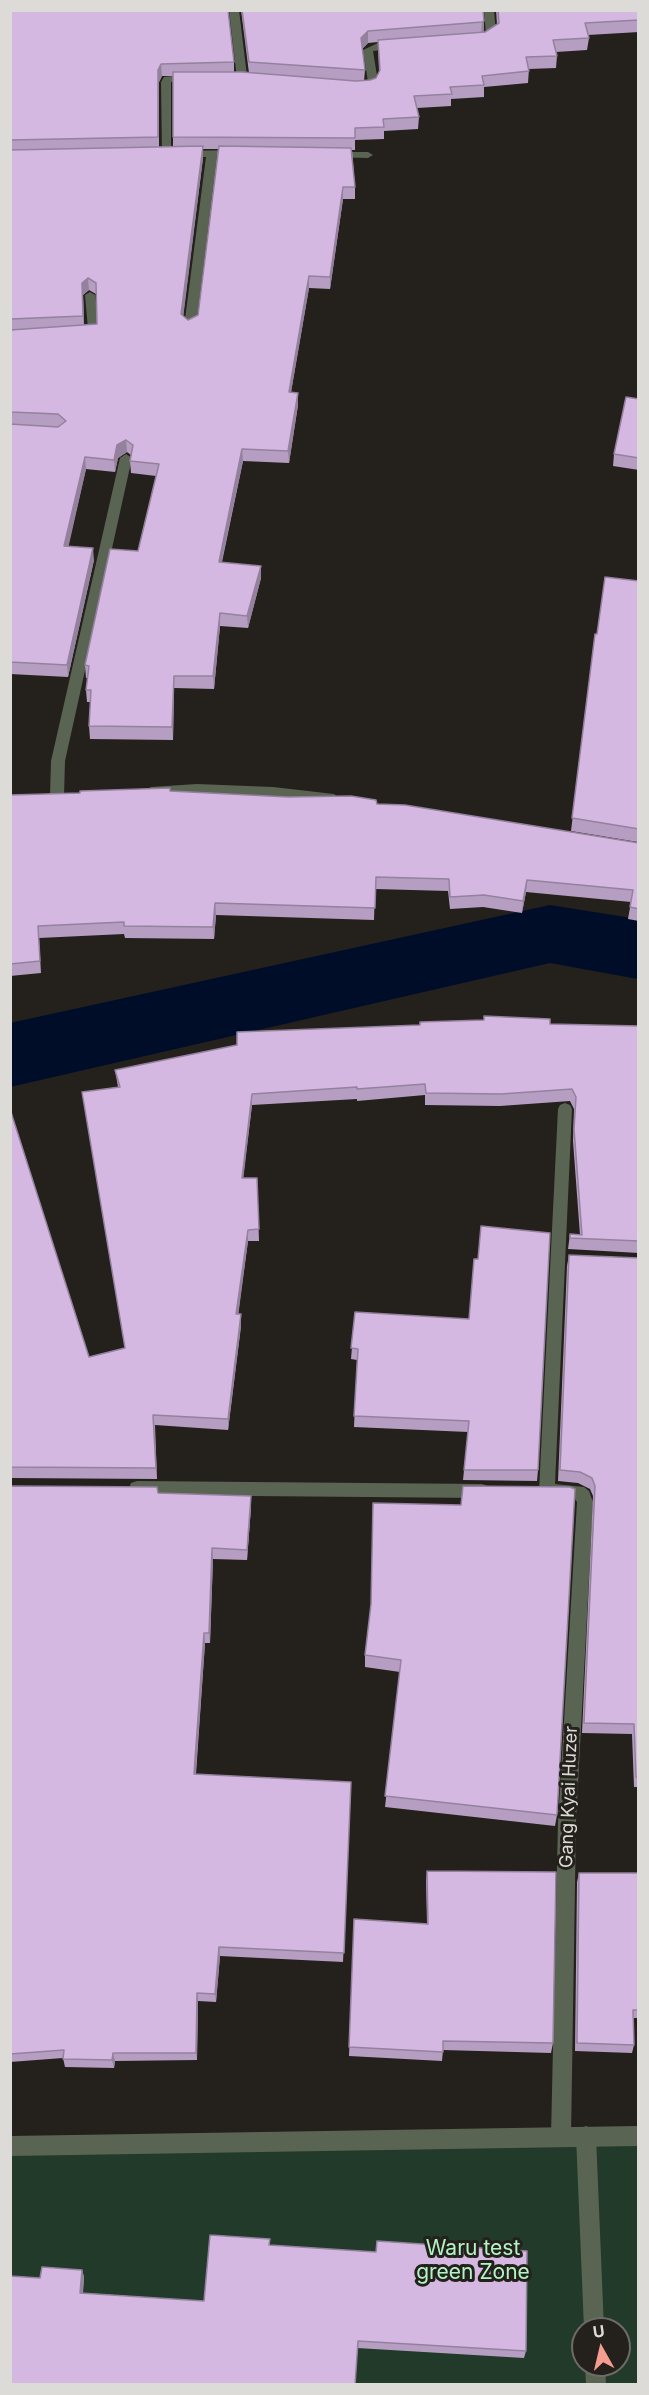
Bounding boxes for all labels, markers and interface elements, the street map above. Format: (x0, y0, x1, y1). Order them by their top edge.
street label: Gang Kyai Huzer (556, 1726, 582, 1868)
park label: Waru test green Zone (416, 2236, 530, 2286)
north arrow (571, 2317, 631, 2377)
text: U (592, 2320, 606, 2342)

